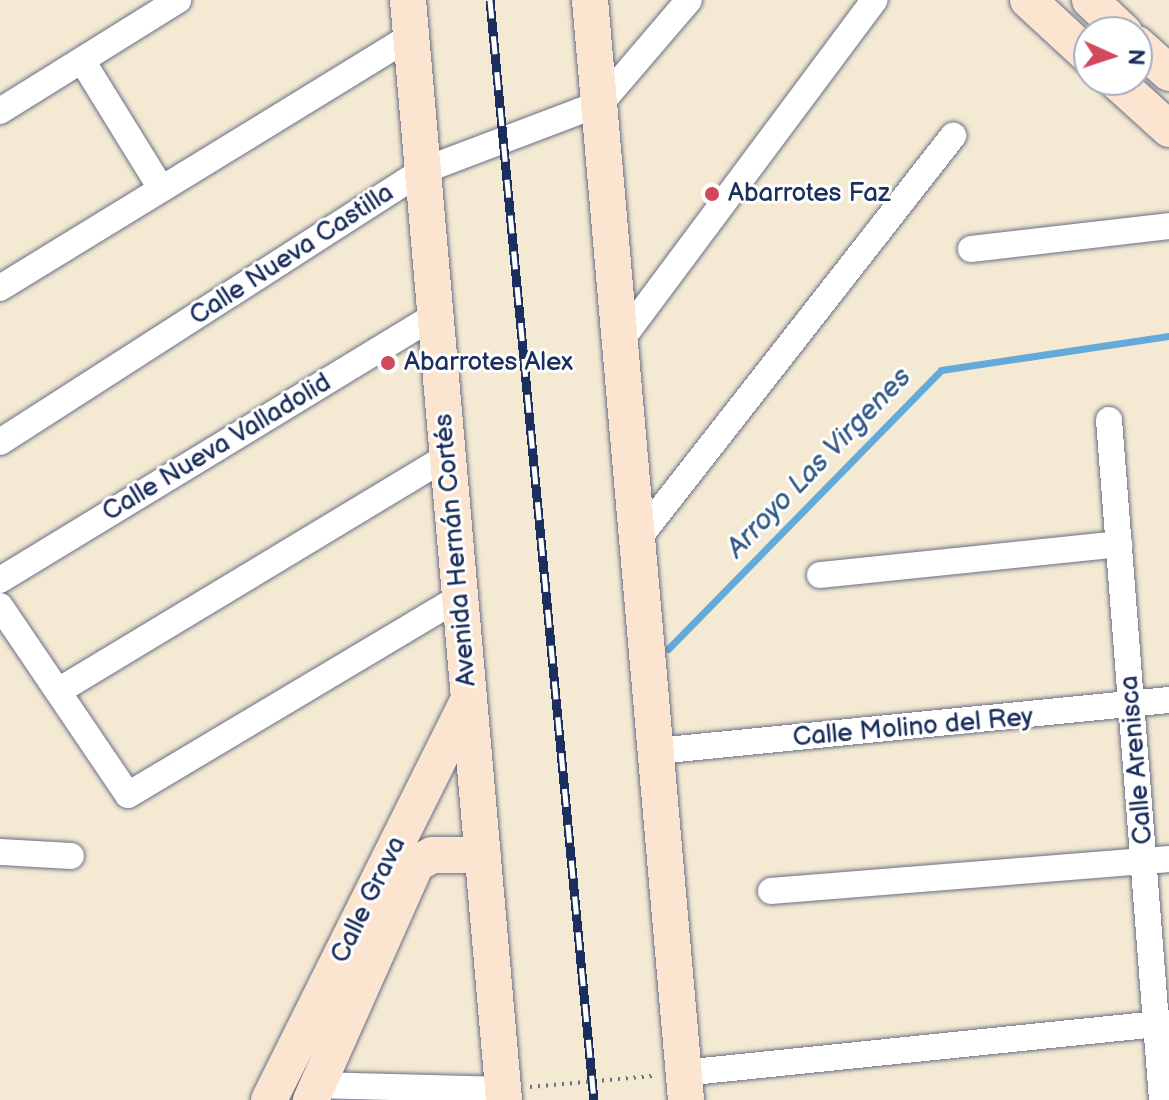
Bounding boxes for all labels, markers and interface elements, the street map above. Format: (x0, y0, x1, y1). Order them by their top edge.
north arrow (1073, 16, 1153, 96)
text: N (1122, 48, 1149, 66)
street label: Calle Nueva Castilla (184, 177, 400, 333)
place label: Abarrotes Faz (728, 178, 890, 210)
marker: Abarrotes Faz (703, 185, 721, 203)
place label: Abarrotes Alex (404, 347, 573, 379)
marker: Abarrotes Alex (379, 354, 397, 372)
water label: Arroyo Las Virgenes (719, 361, 919, 565)
street label: Calle Nueva Valladolid (97, 367, 337, 529)
street label: Avenida Hernán Cortés (429, 412, 483, 688)
street label: Calle Arenisca (1114, 674, 1160, 846)
street label: Calle Molino del Rey (792, 702, 1034, 754)
street label: Calle Grava (325, 832, 413, 968)

